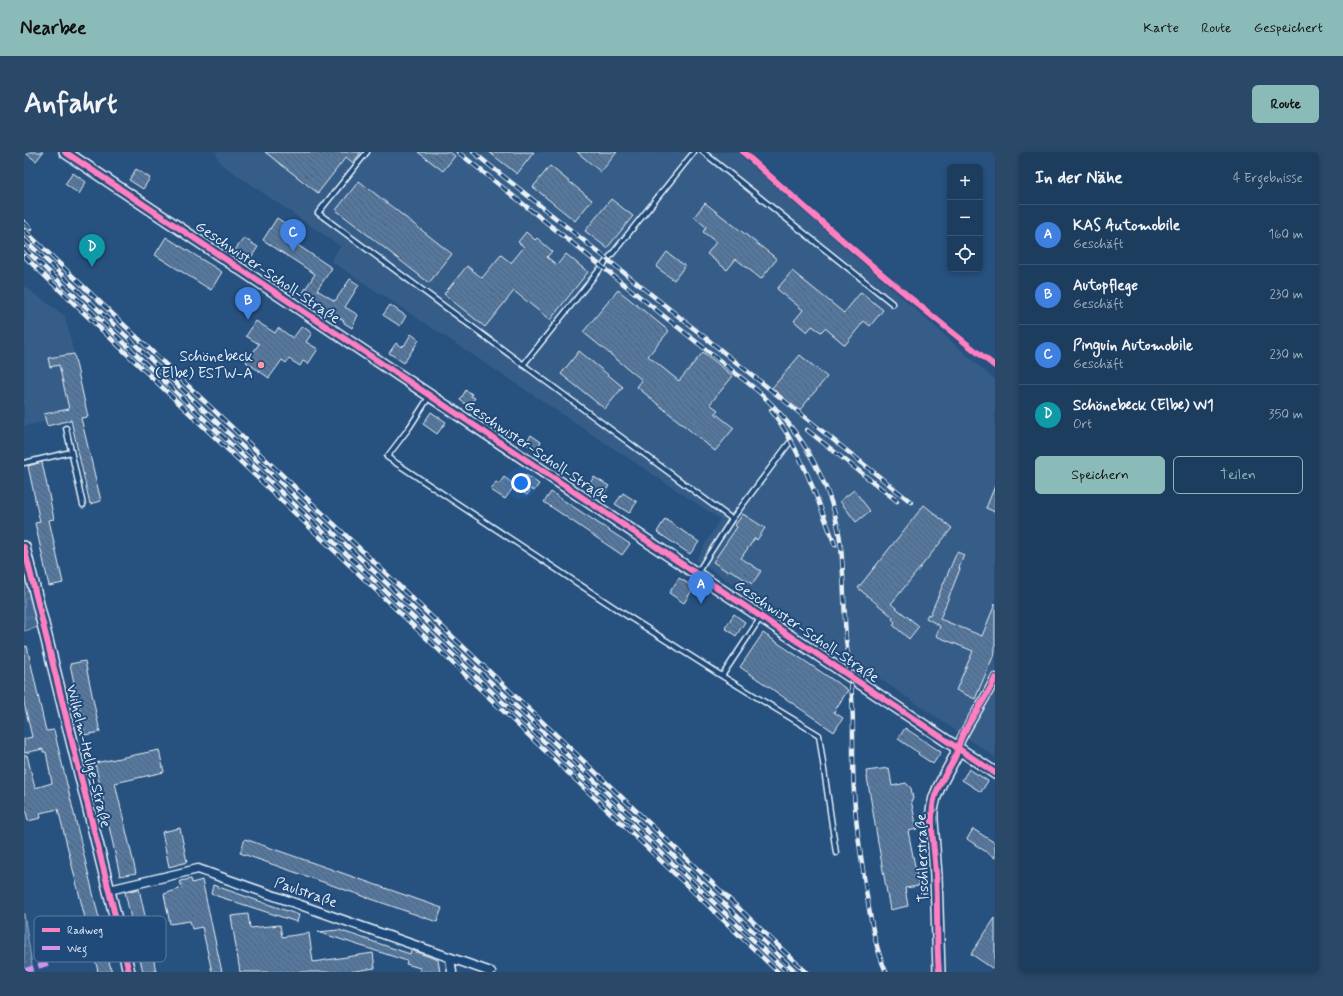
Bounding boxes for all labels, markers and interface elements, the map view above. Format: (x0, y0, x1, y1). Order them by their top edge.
text: Nearbee (20, 16, 86, 41)
text: Karte (1143, 19, 1179, 37)
text: Route (1201, 19, 1232, 37)
text: Gespeichert (1254, 19, 1323, 37)
button: Route (1252, 85, 1319, 123)
text: Anfahrt (24, 86, 117, 123)
map controls (947, 164, 983, 272)
button: + (947, 164, 983, 200)
text: In der Nähe (1035, 167, 1123, 189)
text: 4 Ergebnisse (1233, 170, 1303, 187)
button: − (947, 200, 983, 236)
text: KAS Automobile (1073, 216, 1180, 236)
street label: Geschwister-Scholl-Straße (191, 217, 344, 329)
pin: C (280, 219, 306, 252)
text: A (1044, 226, 1052, 243)
text: 160 m (1268, 226, 1303, 243)
pin: D (79, 234, 105, 267)
button: locate (947, 236, 983, 272)
text: Geschäft (1073, 236, 1124, 253)
text: Autopflege (1073, 276, 1138, 296)
text: B (1044, 286, 1052, 303)
text: 230 m (1269, 286, 1303, 303)
pin: B (235, 287, 261, 320)
text: Geschäft (1073, 296, 1124, 313)
text: Pinguin Automobile (1073, 336, 1193, 356)
text: C (1043, 346, 1053, 363)
text: 230 m (1269, 346, 1303, 363)
place label: Schönebeck (Elbe) ESTW-A (155, 347, 254, 384)
text: Geschäft (1073, 356, 1124, 373)
marker: Schönebeck (Elbe) ESTW-A (256, 360, 266, 370)
street label: Geschwister-Scholl-Straße (460, 396, 613, 508)
text: Schönebeck (Elbe) W1 (1073, 396, 1214, 416)
text: D (1044, 406, 1052, 423)
text: 350 m (1269, 406, 1303, 423)
text: Ort (1073, 416, 1092, 433)
button: Speichern (1035, 456, 1165, 494)
button: Teilen (1173, 456, 1303, 494)
your location (511, 473, 531, 493)
pin: A (688, 571, 714, 604)
street label: Geschwister-Scholl-Straße (730, 576, 883, 688)
street label: Wilhelm-Hellge-Straße (61, 683, 115, 830)
street label: Tischlerstraße (911, 813, 935, 903)
street label: Paulstraße (272, 873, 340, 913)
legend (34, 916, 166, 962)
text: Radweg (67, 924, 103, 938)
text: Weg (67, 942, 87, 958)

